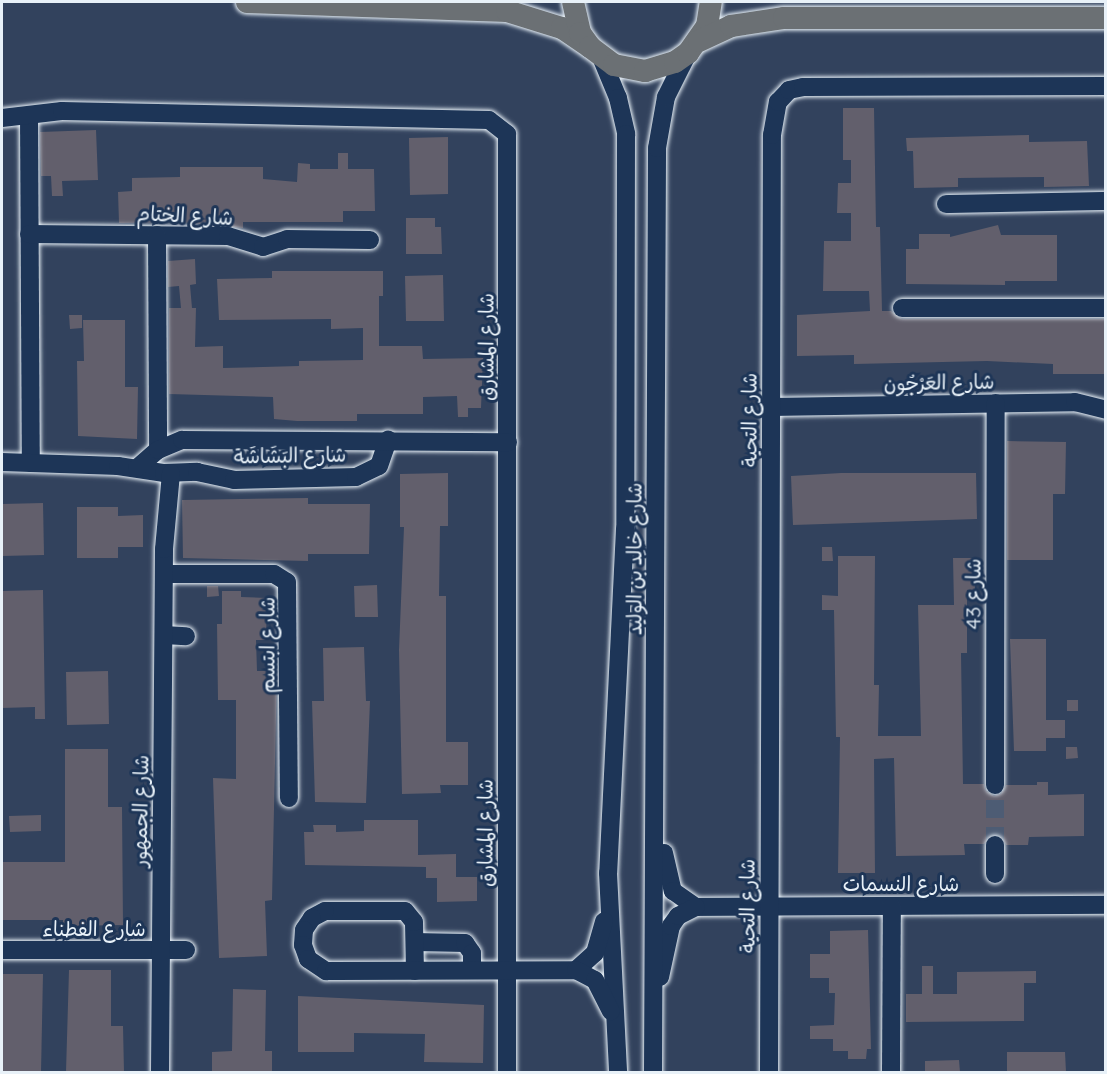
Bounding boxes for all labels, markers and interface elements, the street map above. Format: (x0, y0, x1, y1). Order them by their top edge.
street label: شارع الختام (136, 200, 234, 230)
street label: شارع المشارق (474, 293, 498, 401)
street label: شارع العَرْجُون (883, 369, 995, 395)
street label: شارع التحية (737, 373, 761, 467)
street label: شارع البَشَاشَة (234, 442, 346, 468)
street label: شارع خالِد بن الوليد (622, 483, 646, 635)
street label: شارع 43 (961, 559, 985, 629)
street label: شارع ابتسم (255, 597, 279, 693)
street label: شارع الجمهور (127, 754, 153, 868)
street label: شارع المشارق (473, 779, 497, 887)
street label: شارع التحية (735, 859, 759, 953)
street label: شارع النسمات (843, 871, 959, 895)
street label: شارع الفطناء (42, 916, 146, 940)

